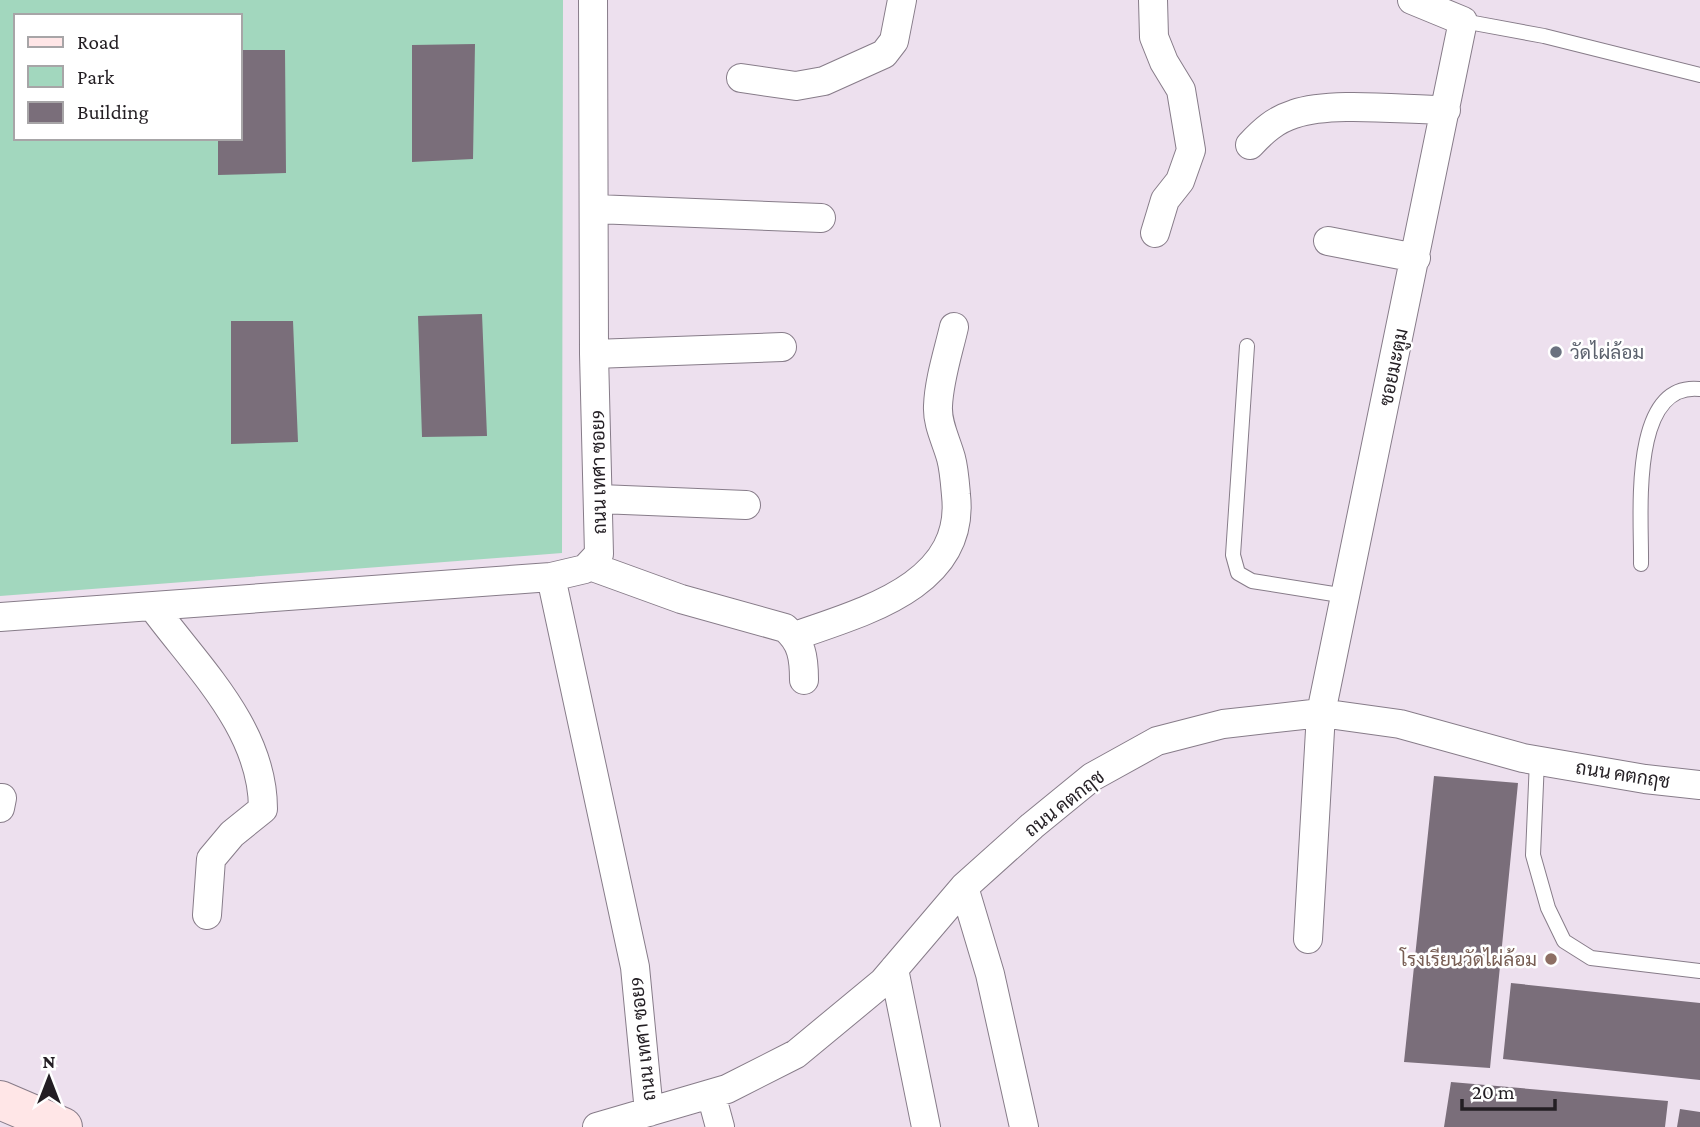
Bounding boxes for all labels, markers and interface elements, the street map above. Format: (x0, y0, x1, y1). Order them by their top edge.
legend (14, 14, 242, 140)
text: Road (77, 30, 120, 54)
text: Park (77, 65, 114, 89)
text: Building (77, 100, 149, 124)
street label: ซอยมะตูม (1375, 326, 1415, 408)
place label: วัดไผ่ล้อม (1570, 340, 1644, 363)
marker: วัดไผ่ล้อม (1548, 344, 1564, 360)
street label: ถนน เทศา ซอย9 (587, 409, 610, 535)
street label: ถนน คตกฤช (1574, 757, 1672, 793)
street label: ถนน คตกฤช (1020, 766, 1109, 842)
place label: โรงเรียนวัดไผ่ล้อม (1399, 947, 1537, 970)
marker: โรงเรียนวัดไผ่ล้อม (1543, 951, 1559, 967)
street label: ถนน เทศา ซอย9 (626, 976, 659, 1102)
north arrow (14, 1043, 84, 1113)
text: N (43, 1051, 56, 1072)
scale bar (1462, 1068, 1555, 1112)
text: 20 m (1472, 1080, 1515, 1104)

